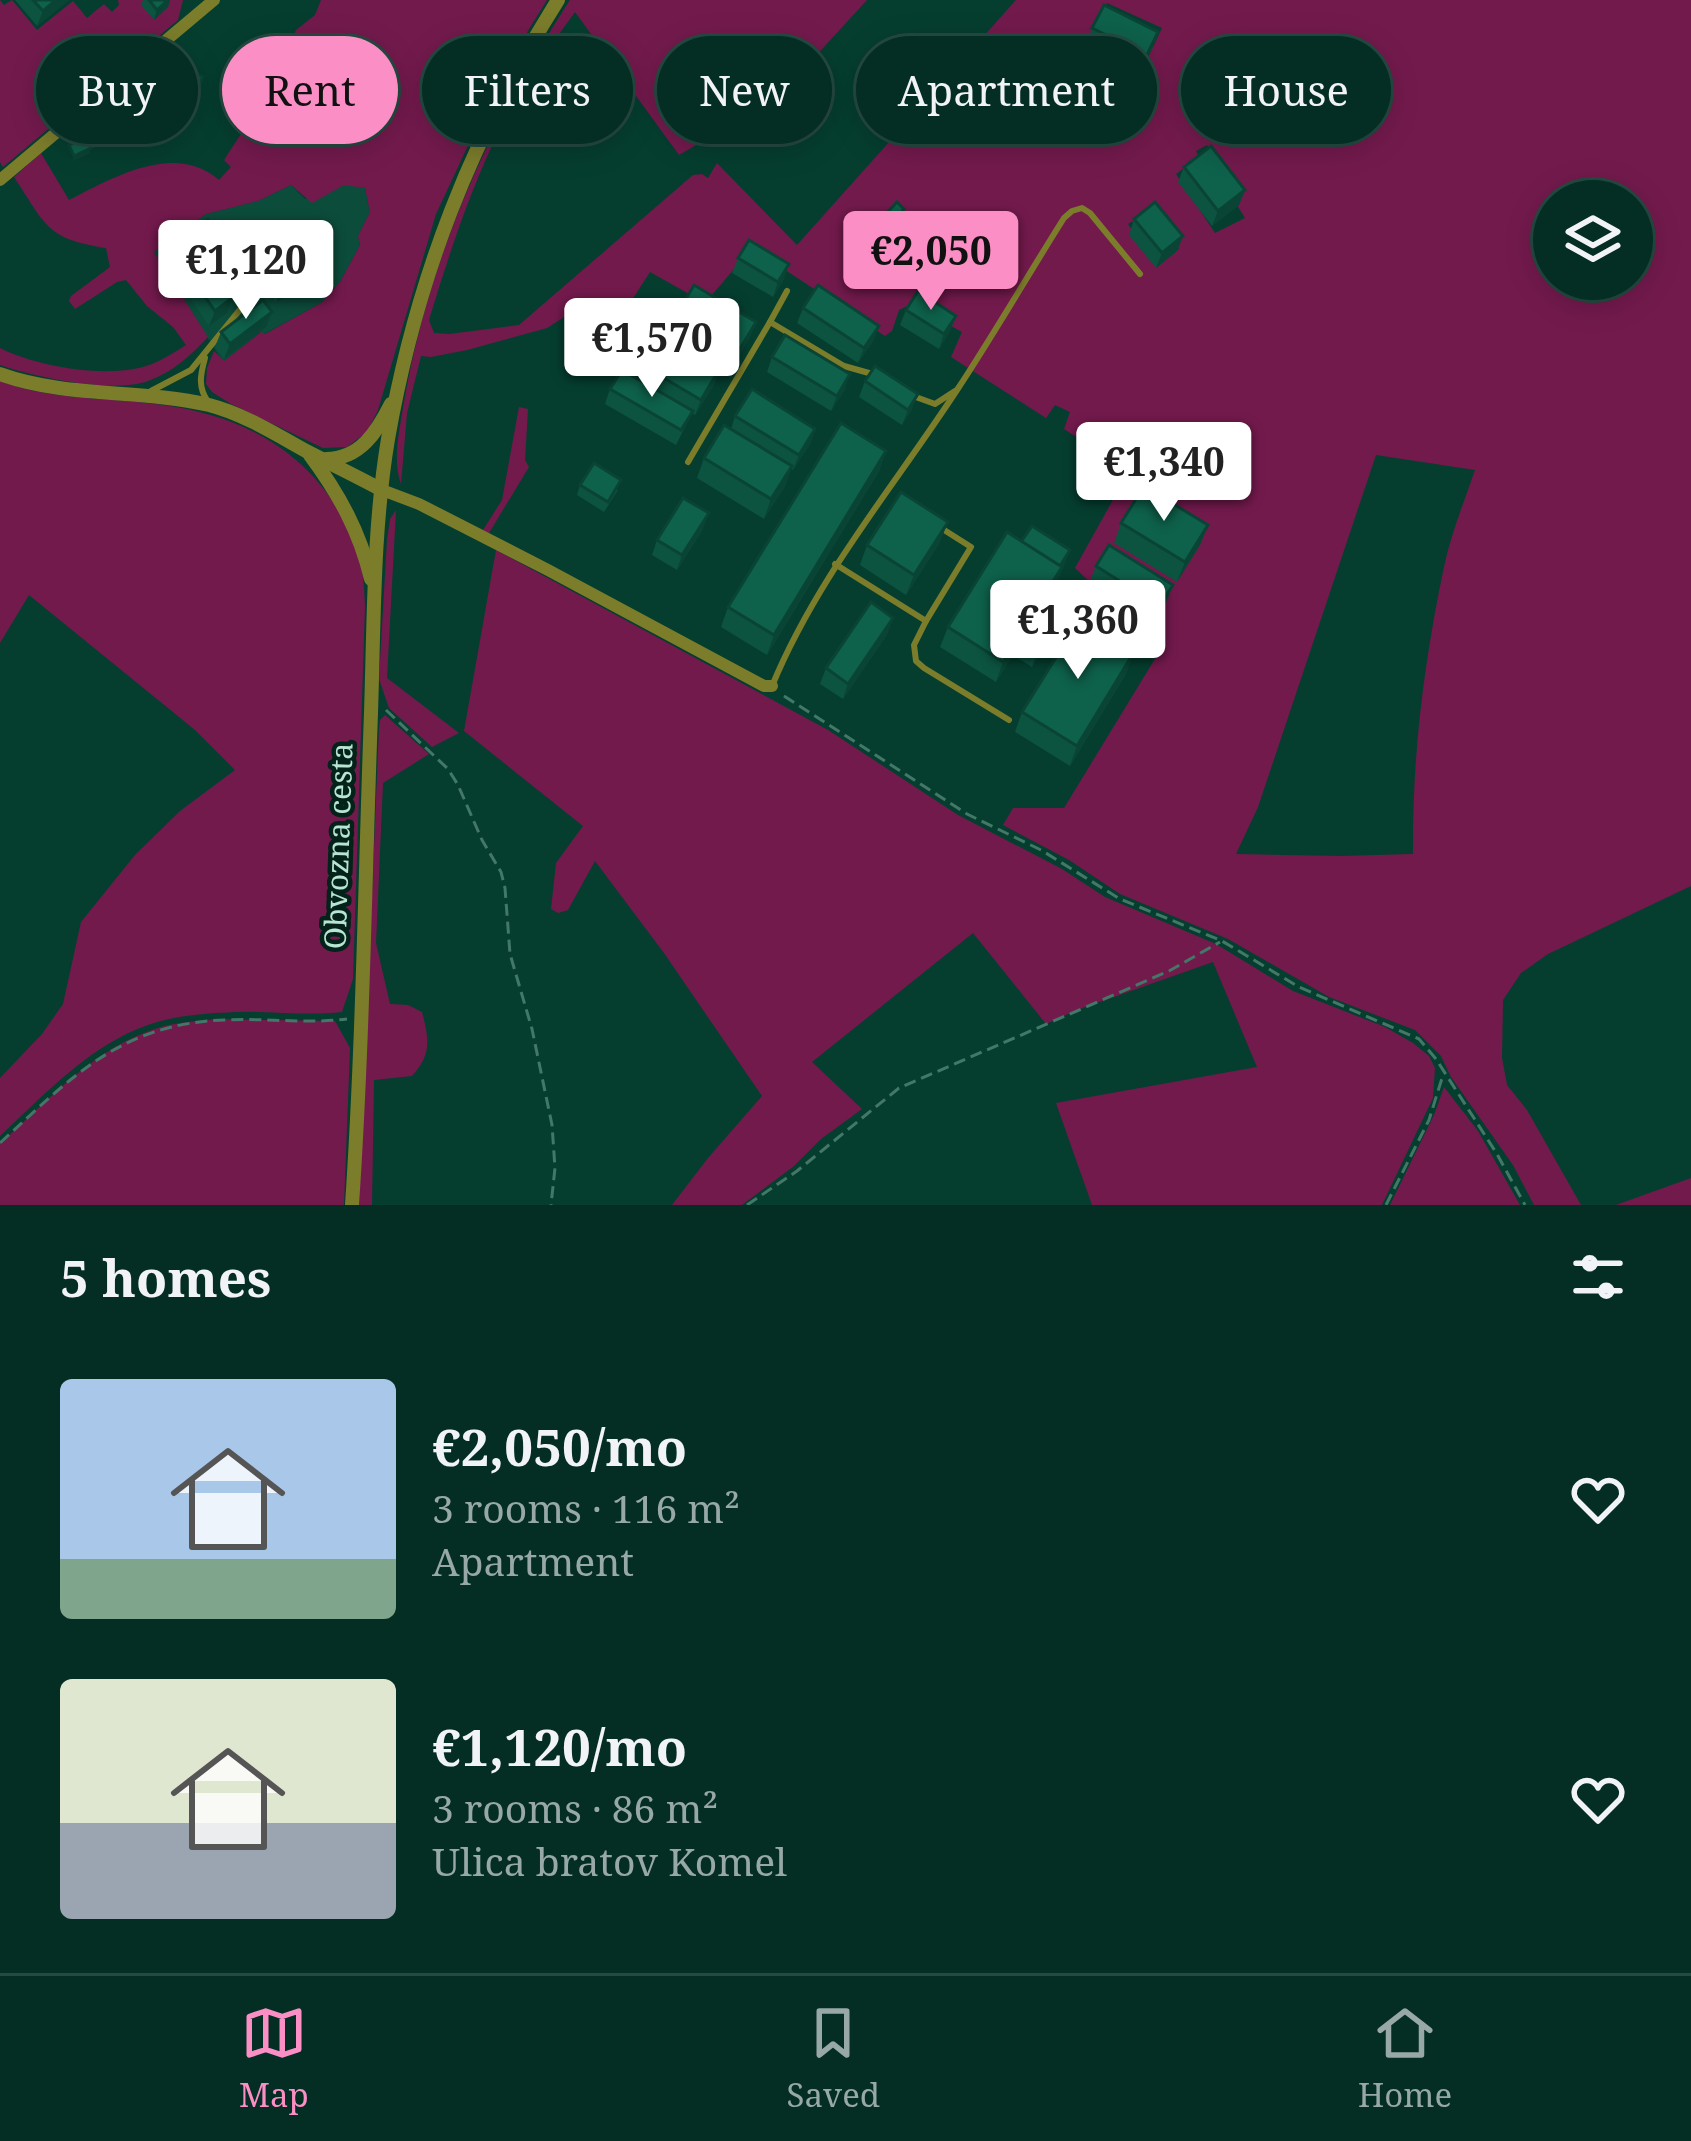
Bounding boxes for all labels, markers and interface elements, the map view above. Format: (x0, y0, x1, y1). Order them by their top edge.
chip: Buy (36, 36, 198, 144)
chip: Rent (222, 36, 398, 144)
chip: Filters (422, 36, 633, 144)
chip: New (657, 36, 832, 144)
chip: Apartment (856, 36, 1157, 144)
chip: House (1181, 36, 1391, 144)
map controls (1533, 180, 1653, 300)
button: layers (1533, 180, 1653, 300)
pin: €2,050 (833, 211, 1029, 313)
pin: €1,120 (148, 220, 344, 322)
text: €2,050 (870, 223, 992, 276)
text: €1,120 (185, 232, 307, 285)
pin: €1,570 (554, 298, 750, 400)
text: €1,570 (591, 310, 713, 363)
pin: €1,340 (1066, 422, 1262, 524)
text: €1,340 (1103, 434, 1225, 487)
pin: €1,360 (980, 580, 1176, 682)
text: €1,360 (1017, 592, 1139, 645)
street label: Obvozna cesta (313, 742, 362, 950)
text: 5 homes (60, 1242, 271, 1312)
icon: filters (1565, 1244, 1631, 1310)
text: €2,050/mo (432, 1411, 687, 1481)
icon: home (156, 1427, 300, 1571)
icon: heart (1565, 1466, 1631, 1532)
text: 3 rooms · 116 m² (432, 1481, 740, 1534)
text: Apartment (432, 1534, 634, 1587)
text: €1,120/mo (432, 1711, 687, 1781)
icon: home (156, 1727, 300, 1871)
icon: heart (1565, 1766, 1631, 1832)
text: 3 rooms · 86 m² (432, 1781, 718, 1834)
text: Ulica bratov Komel (432, 1834, 787, 1887)
tab: Map (239, 2000, 309, 2117)
tab: Saved (787, 2000, 880, 2117)
tab: Home (1358, 2000, 1452, 2117)

